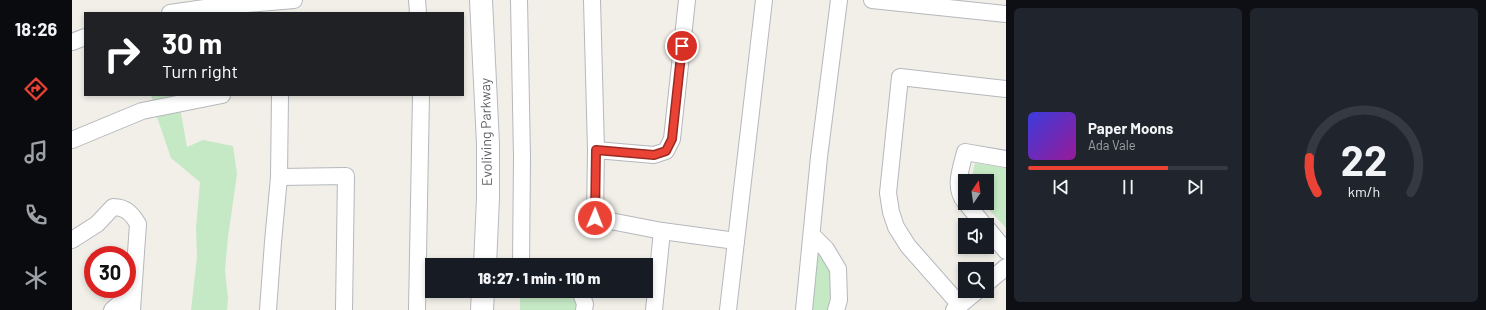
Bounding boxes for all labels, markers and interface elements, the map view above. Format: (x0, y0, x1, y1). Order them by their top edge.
text: 18:26 (15, 18, 57, 40)
text: 30 m (162, 26, 222, 60)
icon: right (96, 28, 148, 80)
pin (665, 29, 699, 63)
icon: arrive (671, 35, 693, 57)
text: Turn right (162, 60, 238, 82)
icon: directions (22, 75, 50, 103)
street label: Evoliving Parkway (476, 77, 495, 186)
text: Paper Moons (1088, 119, 1173, 137)
text: 22 (1341, 134, 1387, 184)
text: Ada Vale (1088, 137, 1136, 153)
icon: music (22, 138, 50, 166)
north arrow (958, 174, 994, 210)
map controls (958, 174, 994, 298)
icon: previous (1050, 176, 1072, 198)
icon: pause (1117, 176, 1139, 198)
icon: next (1184, 176, 1206, 198)
text: km/h (1348, 183, 1380, 200)
position arrow (574, 197, 616, 239)
icon: phone (22, 201, 50, 229)
button: sound (958, 218, 994, 254)
speed limit sign: 30 (84, 246, 136, 298)
button: search (958, 262, 994, 298)
icon: climate (22, 264, 50, 292)
text: 18:27 · 1 min · 110 m (478, 269, 600, 287)

